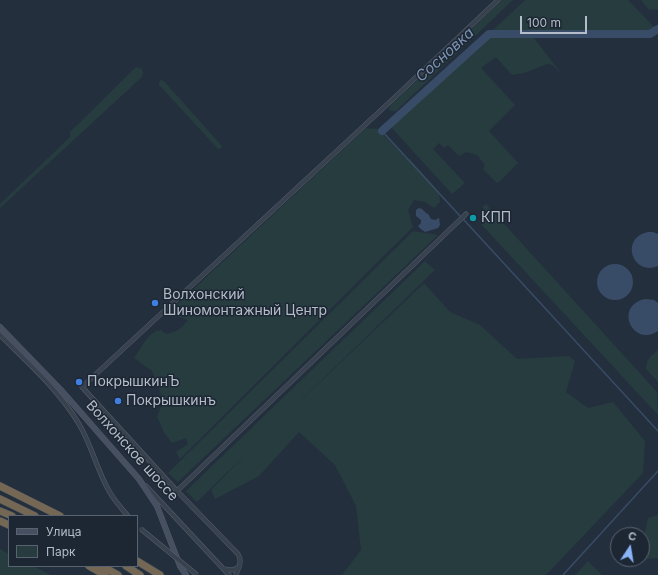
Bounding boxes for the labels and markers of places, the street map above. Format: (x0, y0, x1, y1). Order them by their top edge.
place label: КПП (481, 210, 511, 226)
marker: КПП (468, 213, 478, 223)
place label: Волхонский Шиномонтажный Центр (163, 287, 327, 320)
marker: Волхонский Шиномонтажный Центр (150, 298, 160, 308)
place label: ПокрышкинЪ (87, 374, 179, 390)
marker: ПокрышкинЪ (74, 377, 84, 387)
place label: Покрышкинъ (126, 393, 216, 409)
marker: Покрышкинъ (113, 396, 123, 406)

